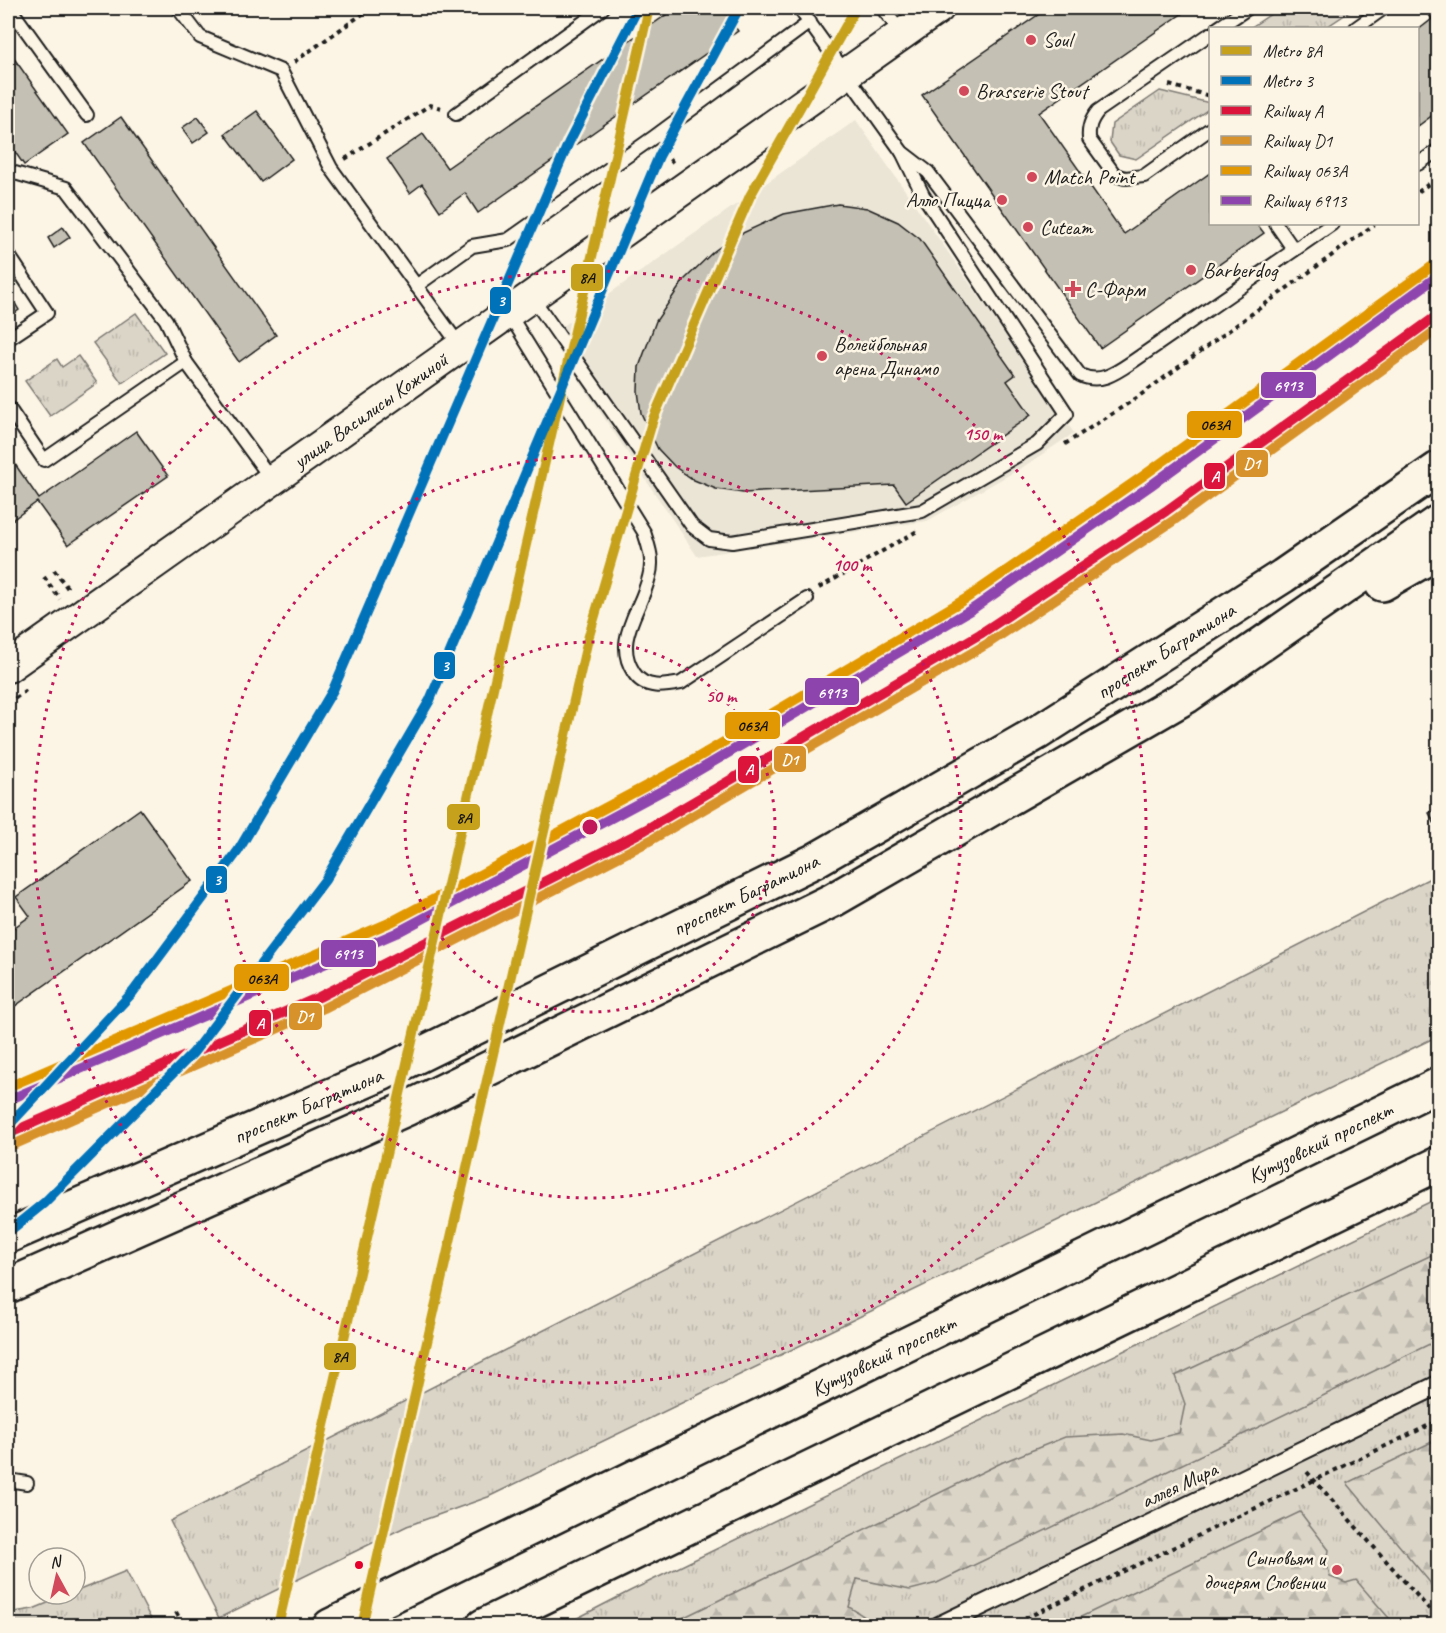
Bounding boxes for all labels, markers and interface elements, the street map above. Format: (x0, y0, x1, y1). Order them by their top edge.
place label: Soul (1043, 27, 1075, 53)
legend (1209, 27, 1419, 225)
marker: Soul (1024, 33, 1038, 47)
text: Metro 8А (1263, 40, 1323, 62)
text: Metro 3 (1263, 70, 1315, 92)
place label: Brasserie Stout (976, 78, 1090, 104)
marker: Brasserie Stout (957, 84, 971, 98)
text: Railway A (1263, 100, 1324, 122)
text: Railway D1 (1263, 130, 1333, 152)
text: Railway 063А (1263, 160, 1348, 182)
place label: Match Point (1044, 164, 1137, 190)
marker: Match Point (1025, 170, 1039, 184)
place label: Алло Пицца (906, 187, 992, 213)
text: Railway 6913 (1263, 190, 1348, 212)
marker: Алло Пицца (995, 193, 1009, 207)
place label: Cuteam (1040, 214, 1094, 240)
marker: Cuteam (1021, 220, 1035, 234)
place label: Barberdog (1203, 257, 1279, 283)
line badge: 8А (570, 263, 604, 292)
marker: Barberdog (1184, 263, 1198, 277)
text: 8А (579, 268, 597, 288)
place label: C-Фарм (1085, 276, 1147, 302)
marker: C-Фарм (1066, 282, 1080, 296)
line badge: 3 (489, 286, 512, 315)
text: 3 (497, 291, 506, 311)
place label: Волейбольная арена Динамо (834, 331, 940, 381)
street label: улица Василисы Кожиной (286, 346, 454, 475)
marker: Волейбольная арена Динамо (815, 349, 829, 363)
line badge: 6913 (1260, 371, 1317, 399)
text: 6913 (1274, 376, 1304, 396)
line badge: 063А (1186, 410, 1243, 439)
text: 063А (1200, 415, 1232, 435)
text: 150 m (964, 423, 1004, 445)
line badge: D1 (1235, 449, 1269, 478)
text: D1 (1244, 454, 1262, 474)
line badge: A (1203, 462, 1226, 490)
text: A (1211, 467, 1221, 487)
text: 100 m (833, 554, 873, 576)
street label: проспект Багратиона (1091, 596, 1242, 705)
line badge: 3 (433, 651, 456, 680)
text: 3 (441, 656, 450, 676)
line badge: 6913 (804, 677, 860, 706)
text: 6913 (818, 683, 848, 703)
text: 50 m (706, 685, 738, 707)
line badge: 063А (724, 711, 781, 740)
text: 063А (737, 716, 769, 736)
line badge: D1 (773, 745, 807, 773)
text: D1 (782, 750, 800, 770)
line badge: A (737, 755, 760, 784)
text: A (745, 760, 755, 780)
line badge: 8А (446, 803, 481, 831)
text: 8А (456, 808, 474, 828)
centre of rings (580, 817, 600, 837)
street label: проспект Багратиона (668, 847, 825, 942)
line badge: 3 (205, 865, 228, 894)
text: 3 (213, 870, 222, 890)
line badge: 6913 (320, 939, 377, 968)
text: 6913 (334, 944, 364, 964)
line badge: 063А (233, 963, 290, 992)
text: 063А (247, 969, 279, 989)
line badge: D1 (288, 1002, 323, 1031)
text: D1 (297, 1007, 315, 1027)
line badge: A (248, 1009, 272, 1037)
text: A (256, 1014, 266, 1034)
street label: проспект Багратиона (229, 1061, 388, 1149)
street label: Кутузовский проспект (1244, 1096, 1398, 1189)
street label: Кутузовский проспект (807, 1309, 961, 1402)
line badge: 8А (323, 1342, 357, 1371)
text: 8А (332, 1347, 350, 1367)
street label: аллея Мира (1137, 1455, 1223, 1514)
place label: Сыновьям и дочерям Словении (1204, 1545, 1328, 1595)
north arrow (27, 1546, 87, 1606)
text: N (49, 1551, 64, 1573)
unlabelled marker (353, 1559, 365, 1571)
marker: Сыновьям и дочерям Словении (1330, 1563, 1344, 1577)

